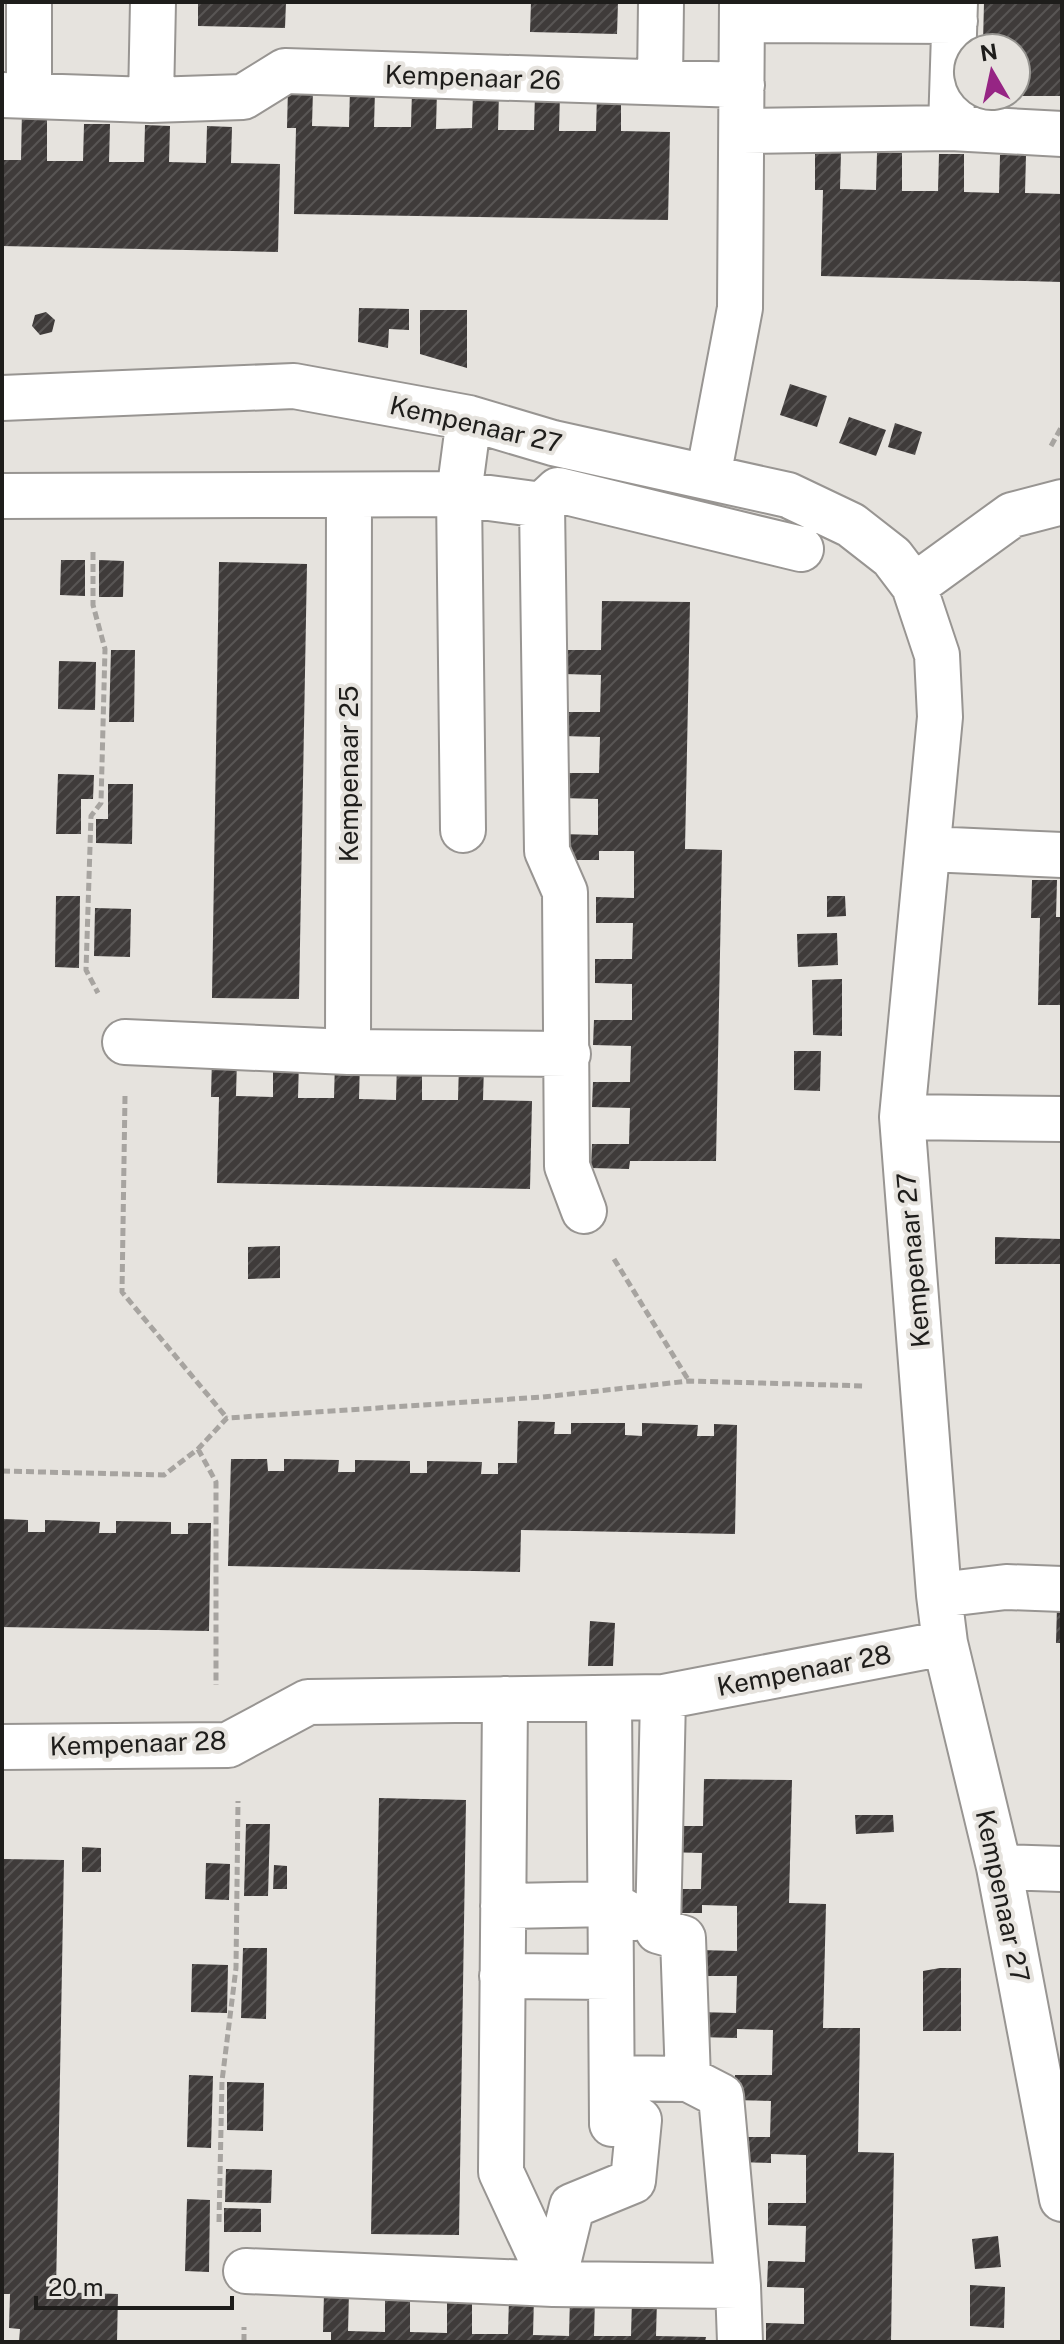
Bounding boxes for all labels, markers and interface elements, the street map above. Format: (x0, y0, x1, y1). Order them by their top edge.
north arrow (952, 32, 1032, 112)
text: N (978, 38, 999, 66)
street label: Kempenaar 26 (384, 58, 562, 96)
street label: Kempenaar 27 (387, 389, 565, 459)
street label: Kempenaar 25 (333, 686, 364, 862)
street label: Kempenaar 27 (890, 1171, 936, 1349)
street label: Kempenaar 28 (714, 1638, 894, 1702)
street label: Kempenaar 28 (49, 1724, 227, 1762)
street label: Kempenaar 27 (970, 1807, 1036, 1985)
scale bar (36, 2260, 232, 2310)
text: 20 m (48, 2273, 104, 2301)

